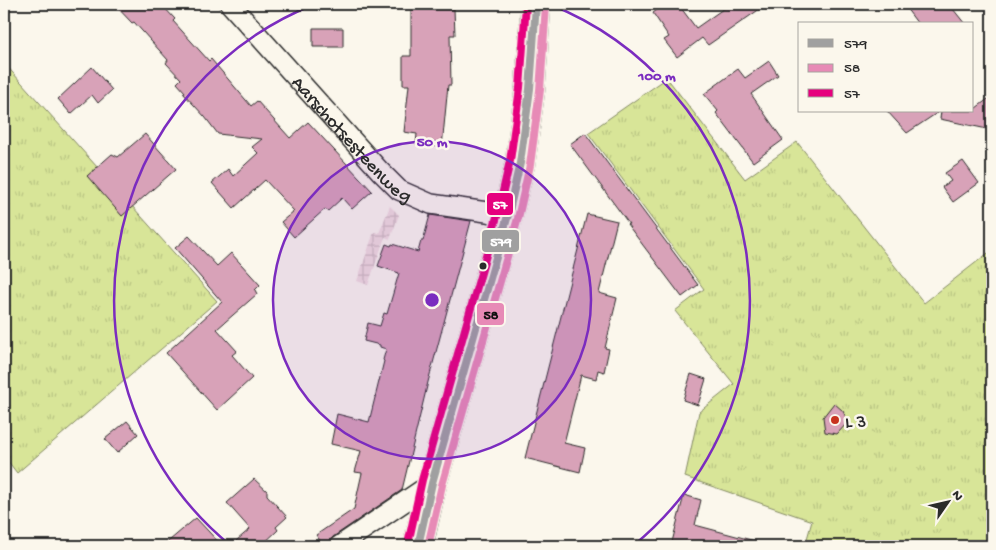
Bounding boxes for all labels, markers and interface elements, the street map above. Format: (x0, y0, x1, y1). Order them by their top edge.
legend (798, 22, 974, 112)
text: 579 (844, 36, 868, 54)
text: 58 (844, 60, 860, 78)
text: 100 m (637, 68, 676, 86)
street label: Aarschotsesteenweg (285, 73, 415, 209)
text: 57 (844, 86, 861, 104)
text: 50 m (417, 134, 448, 152)
line badge: 57 (486, 192, 514, 216)
text: 57 (493, 198, 508, 215)
line badge: 579 (481, 229, 520, 253)
text: 579 (490, 235, 512, 252)
unlabelled marker (478, 261, 488, 271)
centre of rings (423, 291, 441, 309)
line badge: 58 (476, 302, 505, 326)
text: 58 (483, 308, 499, 325)
place label: L 3 (845, 412, 866, 435)
marker: L 3 (829, 414, 841, 426)
north arrow (924, 478, 974, 528)
text: N (947, 488, 966, 505)

